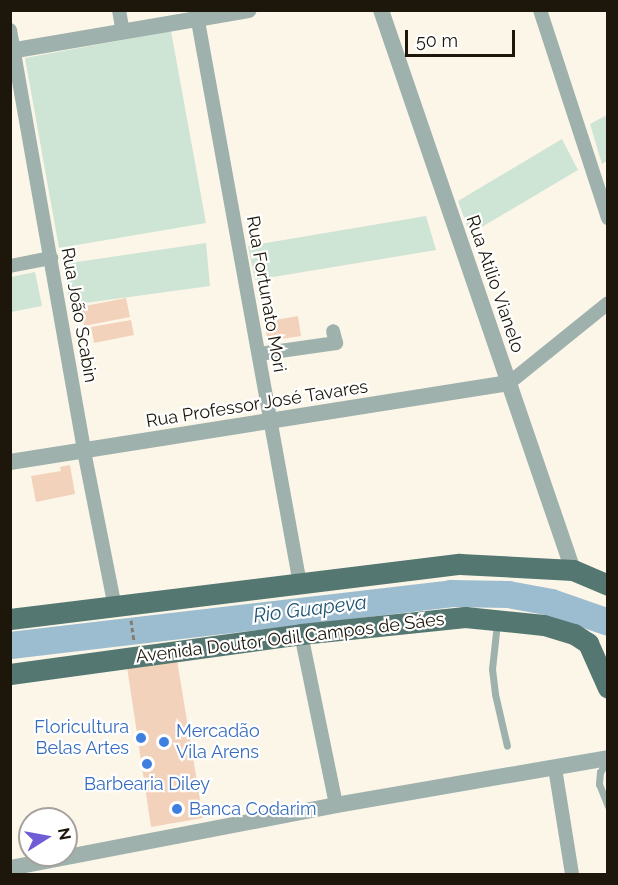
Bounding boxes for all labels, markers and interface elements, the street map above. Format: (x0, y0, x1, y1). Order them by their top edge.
scale bar (408, 18, 518, 56)
text: 50 m (416, 30, 458, 51)
street label: Rua Atílio Vianelo (461, 212, 529, 356)
street label: Rua Fortunato Mori (242, 214, 290, 374)
street label: Rua João Scabin (56, 246, 102, 384)
street label: Rua Professor José Tavares (144, 376, 370, 432)
water label: Rio Guapeva (252, 590, 368, 628)
street label: Avenida Doutor Odil Campos de Sáes (134, 608, 446, 668)
place label: Floricultura Belas Artes (34, 717, 129, 760)
place label: Mercadão Vila Arens (176, 721, 260, 764)
marker: Floricultura Belas Artes (134, 731, 148, 745)
marker: Mercadão Vila Arens (157, 735, 171, 749)
marker: Barbearia Diley (140, 757, 154, 771)
place label: Barbearia Diley (84, 773, 210, 795)
place label: Banca Codarim (189, 798, 316, 820)
marker: Banca Codarim (170, 802, 184, 816)
north arrow (18, 807, 78, 867)
text: N (54, 826, 75, 842)

